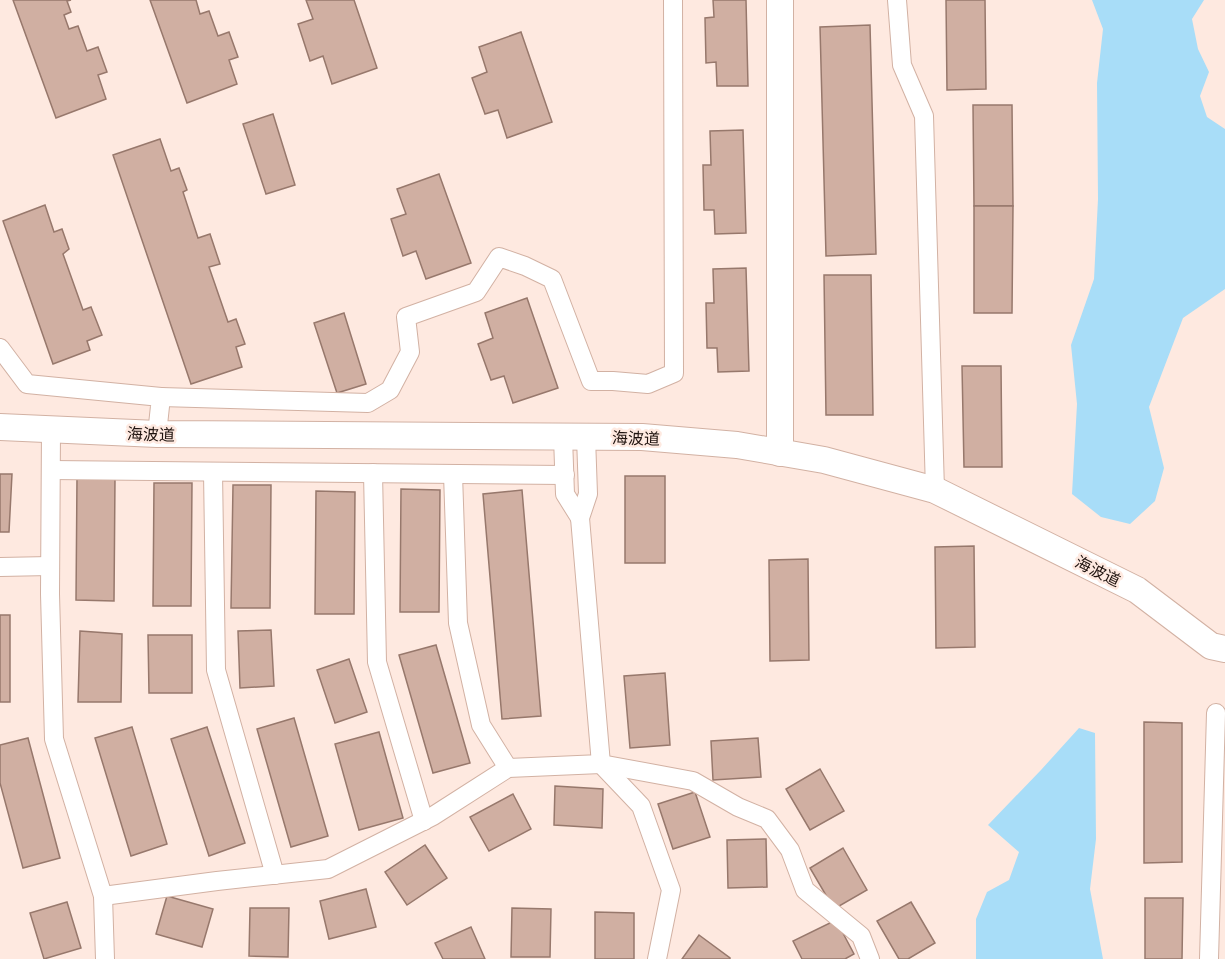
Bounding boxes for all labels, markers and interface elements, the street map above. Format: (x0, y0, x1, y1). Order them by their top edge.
street label: 海波道 (127, 422, 175, 446)
street label: 海波道 (612, 426, 660, 450)
street label: 海波道 (1072, 551, 1124, 591)

